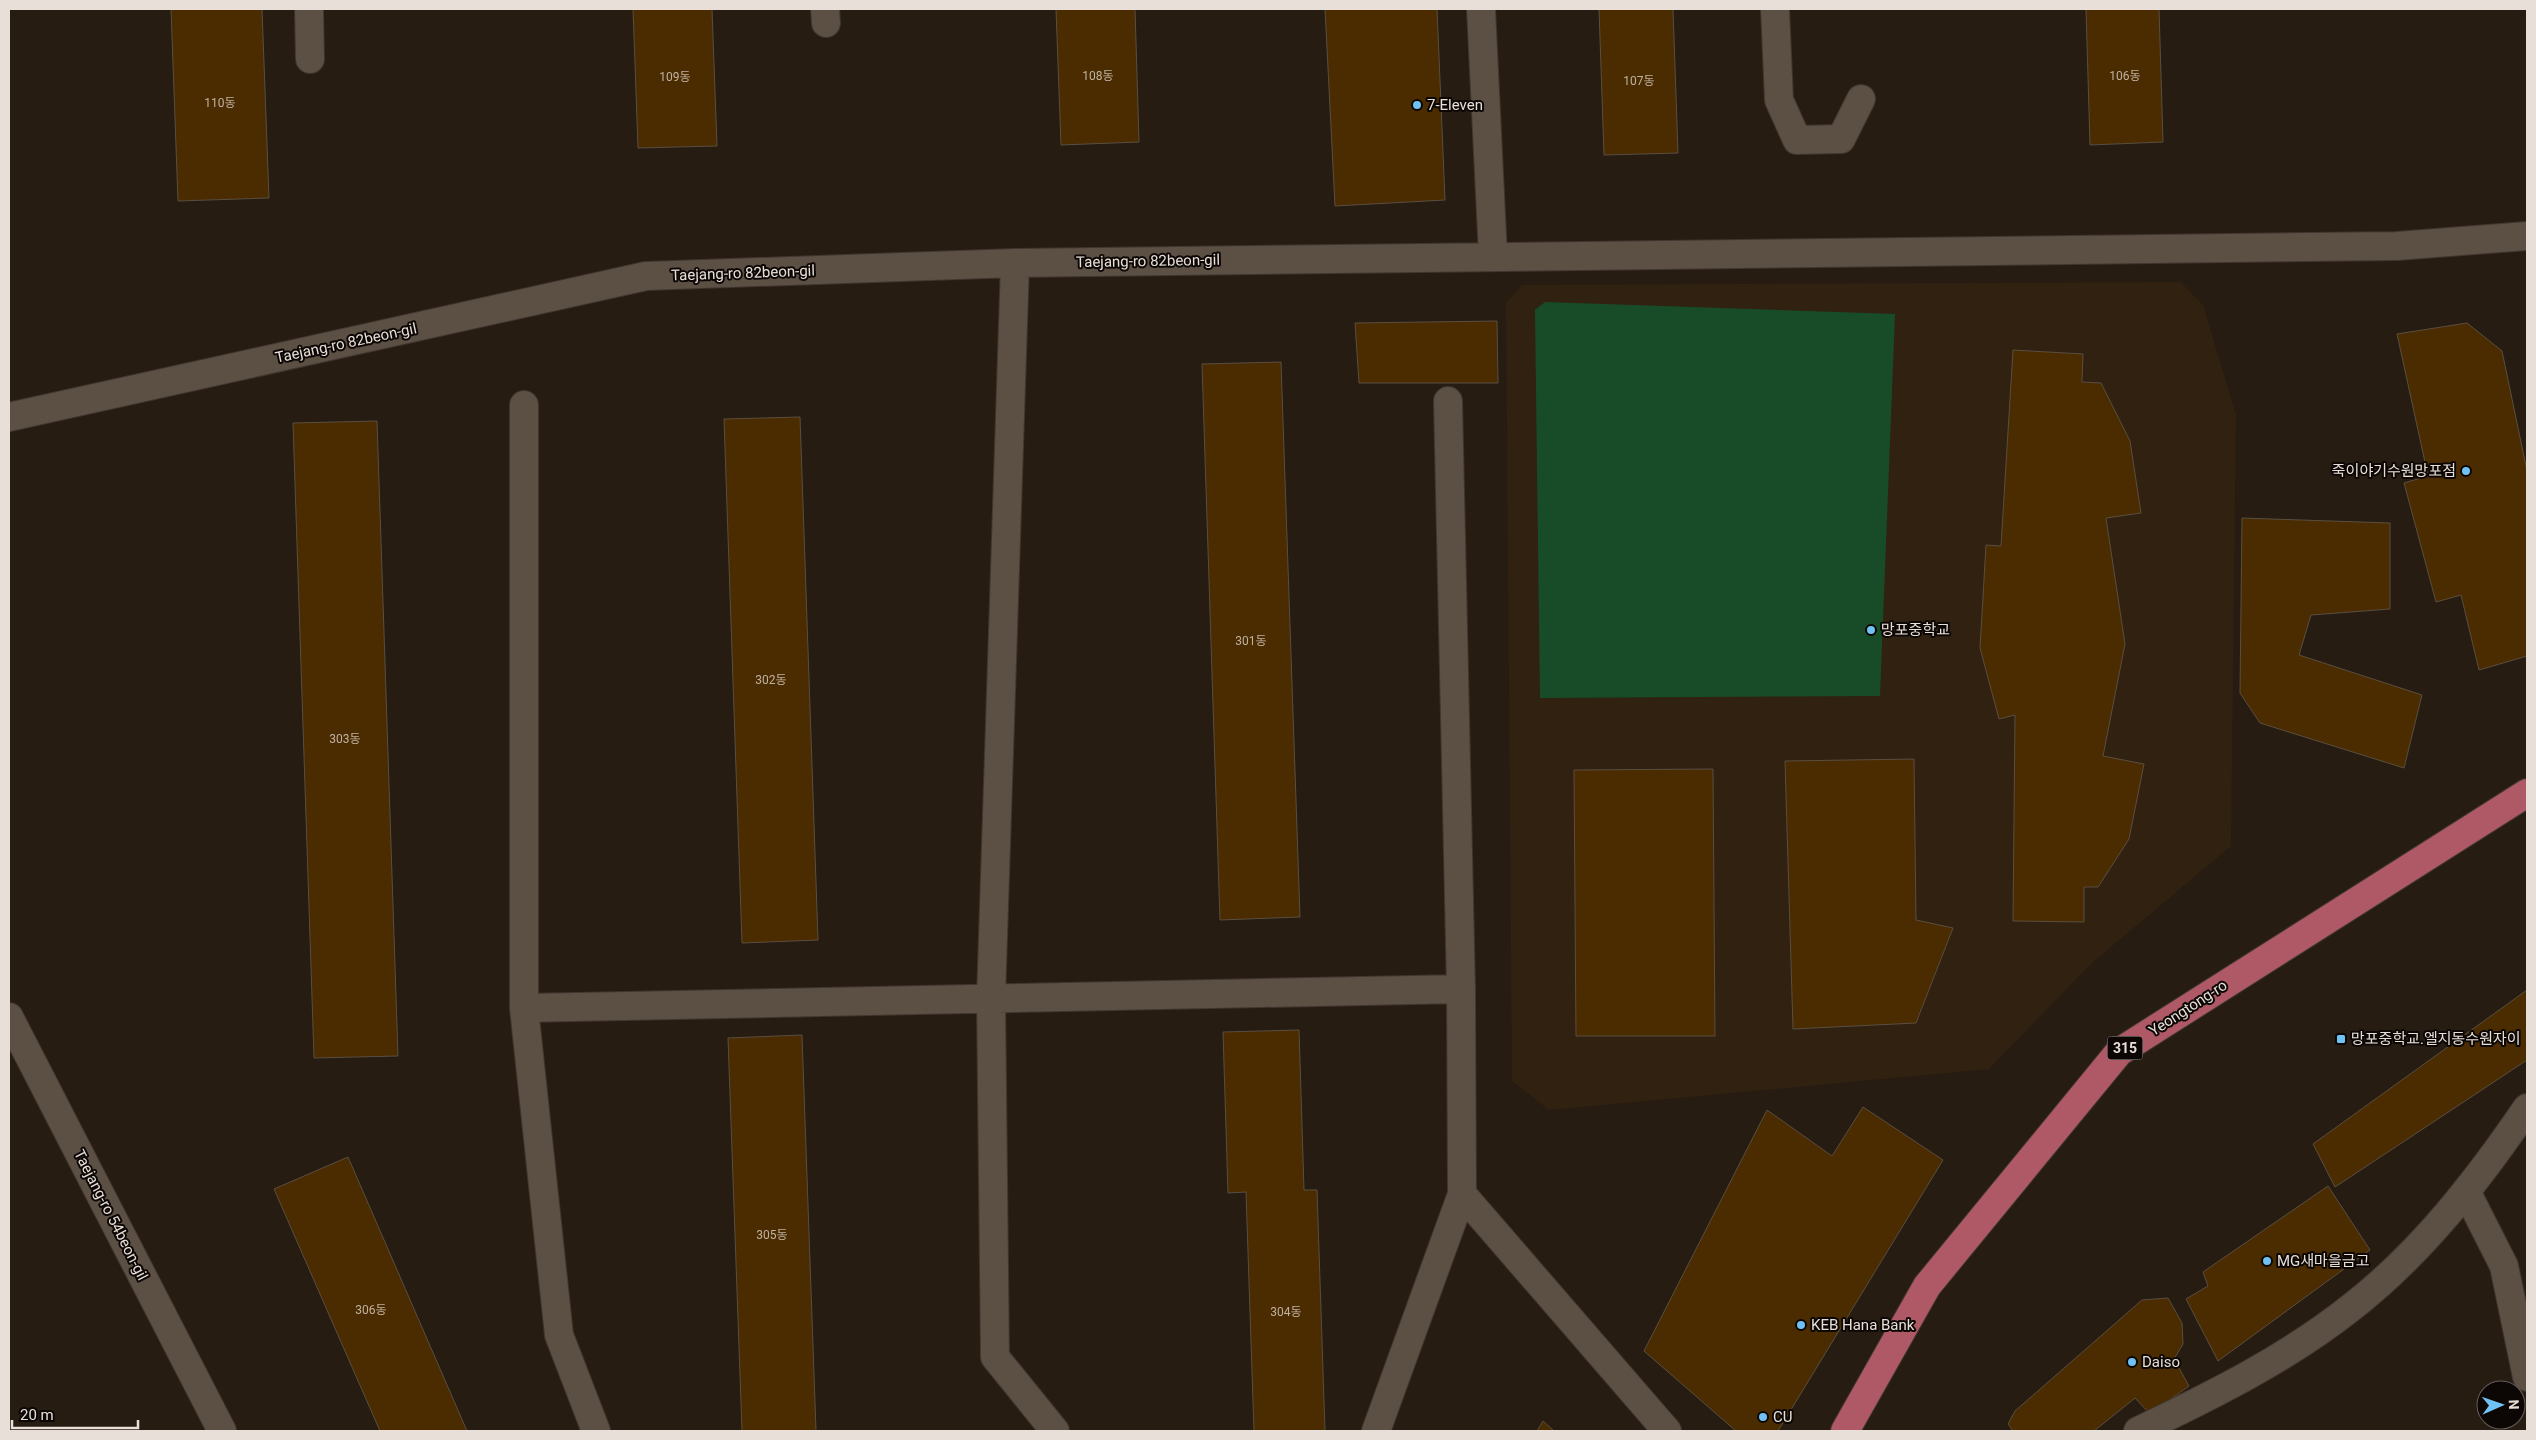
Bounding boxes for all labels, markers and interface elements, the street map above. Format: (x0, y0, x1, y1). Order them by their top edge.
house number: 108동 (1082, 69, 1114, 83)
house number: 106동 (2109, 69, 2141, 83)
house number: 109동 (659, 70, 691, 84)
house number: 107동 (1623, 74, 1655, 88)
house number: 110동 (204, 96, 236, 110)
place label: 7-Eleven (1427, 96, 1483, 114)
marker: 7-Eleven (1411, 99, 1423, 111)
street label: Taejang-ro 82beon-gil (1076, 251, 1220, 271)
street label: Taejang-ro 82beon-gil (671, 261, 815, 285)
street label: Taejang-ro 82beon-gil (274, 319, 418, 367)
place label: 죽이야기수원망포점 (2332, 462, 2456, 480)
marker: 죽이야기수원망포점 (2460, 465, 2472, 477)
place label: 망포중학교 (1881, 621, 1950, 639)
marker: 망포중학교 (1865, 624, 1877, 636)
house number: 301동 (1235, 634, 1267, 648)
house number: 302동 (755, 673, 787, 687)
house number: 303동 (329, 732, 361, 746)
street label: Yeongtong-ro (2146, 976, 2230, 1040)
place label: 망포중학교.엘지동수원자이 (2351, 1030, 2521, 1048)
marker: 망포중학교.엘지동수원자이 (2335, 1033, 2347, 1045)
road number: 315 (2108, 1036, 2142, 1060)
street label: Taejang-ro 54beon-gil (70, 1147, 152, 1283)
house number: 305동 (756, 1228, 788, 1242)
place label: MG새마을금고 (2277, 1252, 2370, 1270)
marker: MG새마을금고 (2261, 1255, 2273, 1267)
house number: 306동 (355, 1303, 387, 1317)
house number: 304동 (1270, 1305, 1302, 1319)
place label: KEB Hana Bank (1811, 1316, 1915, 1334)
marker: KEB Hana Bank (1795, 1319, 1807, 1331)
place label: Daiso (2142, 1353, 2180, 1371)
marker: Daiso (2126, 1356, 2138, 1368)
north arrow (2476, 1380, 2526, 1430)
scale bar (12, 1398, 139, 1430)
text: N (2506, 1399, 2522, 1410)
text: 20 m (20, 1406, 54, 1424)
place label: CU (1773, 1408, 1793, 1426)
marker: CU (1757, 1411, 1769, 1423)

